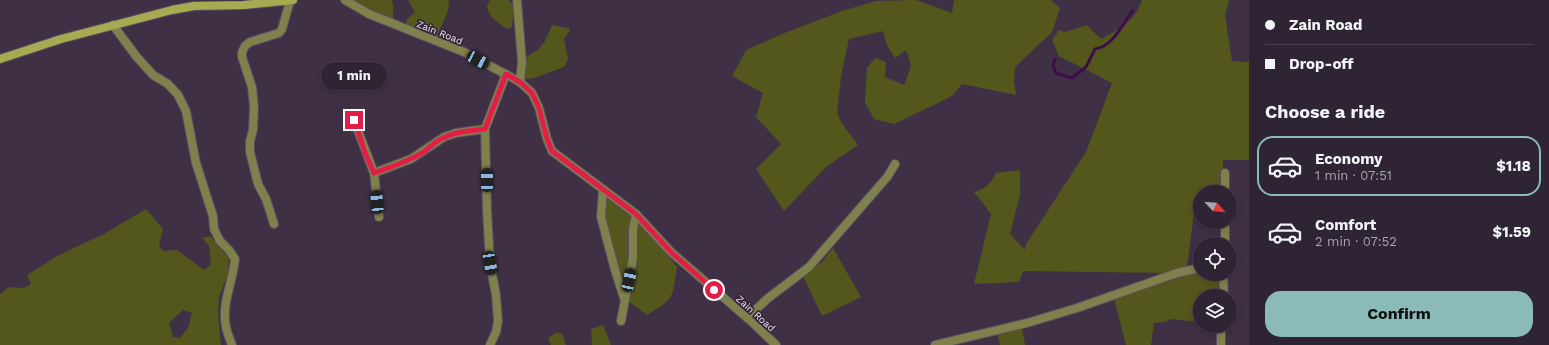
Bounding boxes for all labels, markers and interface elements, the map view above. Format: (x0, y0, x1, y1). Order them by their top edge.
text: Zain Road (1289, 16, 1362, 34)
street label: Zain Road (415, 18, 464, 47)
car (465, 49, 491, 71)
text: Drop-off (1289, 55, 1354, 73)
callout: 1 min (321, 62, 387, 90)
text: 1 min (337, 68, 371, 83)
text: Choose a ride (1265, 101, 1385, 122)
route end (345, 111, 363, 129)
icon: car (1267, 148, 1303, 184)
text: Economy (1315, 150, 1382, 168)
text: $1.18 (1496, 157, 1531, 175)
car (481, 168, 493, 192)
text: 1 min · 07:51 (1315, 168, 1392, 183)
north arrow (1193, 185, 1237, 229)
map controls (1193, 185, 1237, 333)
car (370, 190, 384, 214)
icon: car (1267, 214, 1303, 250)
text: Comfort (1315, 216, 1376, 234)
text: $1.59 (1493, 223, 1531, 241)
text: 2 min · 07:52 (1315, 234, 1397, 249)
button: locate (1193, 237, 1237, 281)
car (482, 250, 498, 276)
car (621, 267, 637, 293)
route start (705, 281, 723, 299)
button: layers (1193, 289, 1237, 333)
button: Confirm (1265, 291, 1533, 337)
street label: Zain Road (734, 293, 777, 334)

